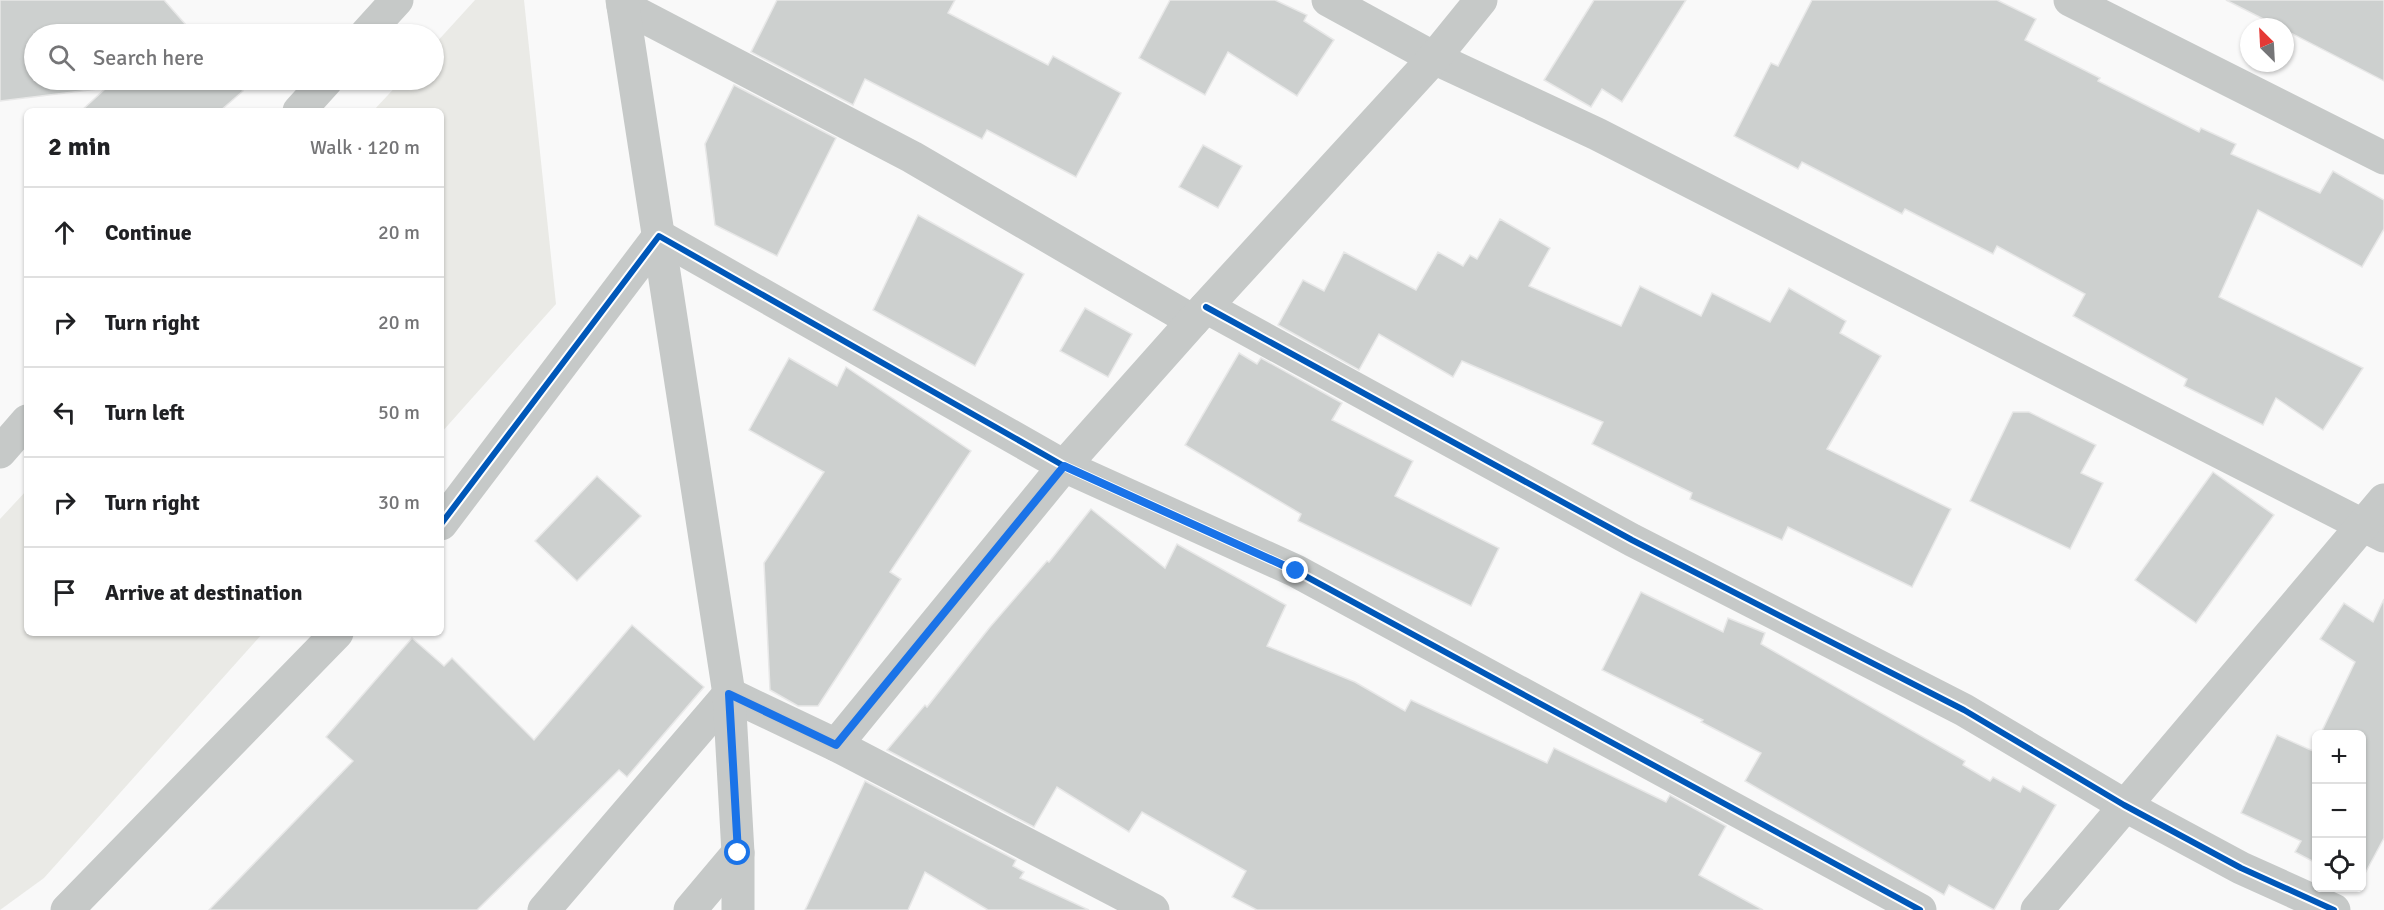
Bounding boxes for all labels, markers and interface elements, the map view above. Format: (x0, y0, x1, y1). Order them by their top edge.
north arrow (2240, 18, 2294, 72)
search box (24, 24, 444, 90)
icon: search (45, 41, 78, 74)
text: Search here (93, 44, 204, 71)
text: 2 min (48, 131, 111, 163)
text: Walk · 120 m (310, 135, 420, 160)
icon: ahead (48, 216, 81, 249)
text: Continue (105, 219, 192, 246)
text: 20 m (378, 220, 420, 245)
icon: right (48, 306, 81, 339)
text: Turn right (105, 309, 200, 336)
text: 20 m (378, 310, 420, 335)
icon: left (48, 396, 81, 429)
text: Turn left (105, 399, 185, 426)
text: 50 m (378, 400, 420, 425)
icon: right (48, 486, 81, 519)
text: Turn right (105, 489, 200, 516)
text: 30 m (378, 490, 420, 515)
route end (1282, 557, 1308, 583)
icon: arrive (48, 576, 81, 609)
text: Arrive at destination (105, 579, 302, 606)
map controls (2312, 730, 2366, 892)
button: + (2312, 730, 2366, 784)
button: − (2312, 784, 2366, 838)
button: locate (2312, 838, 2366, 892)
route start (724, 839, 750, 865)

